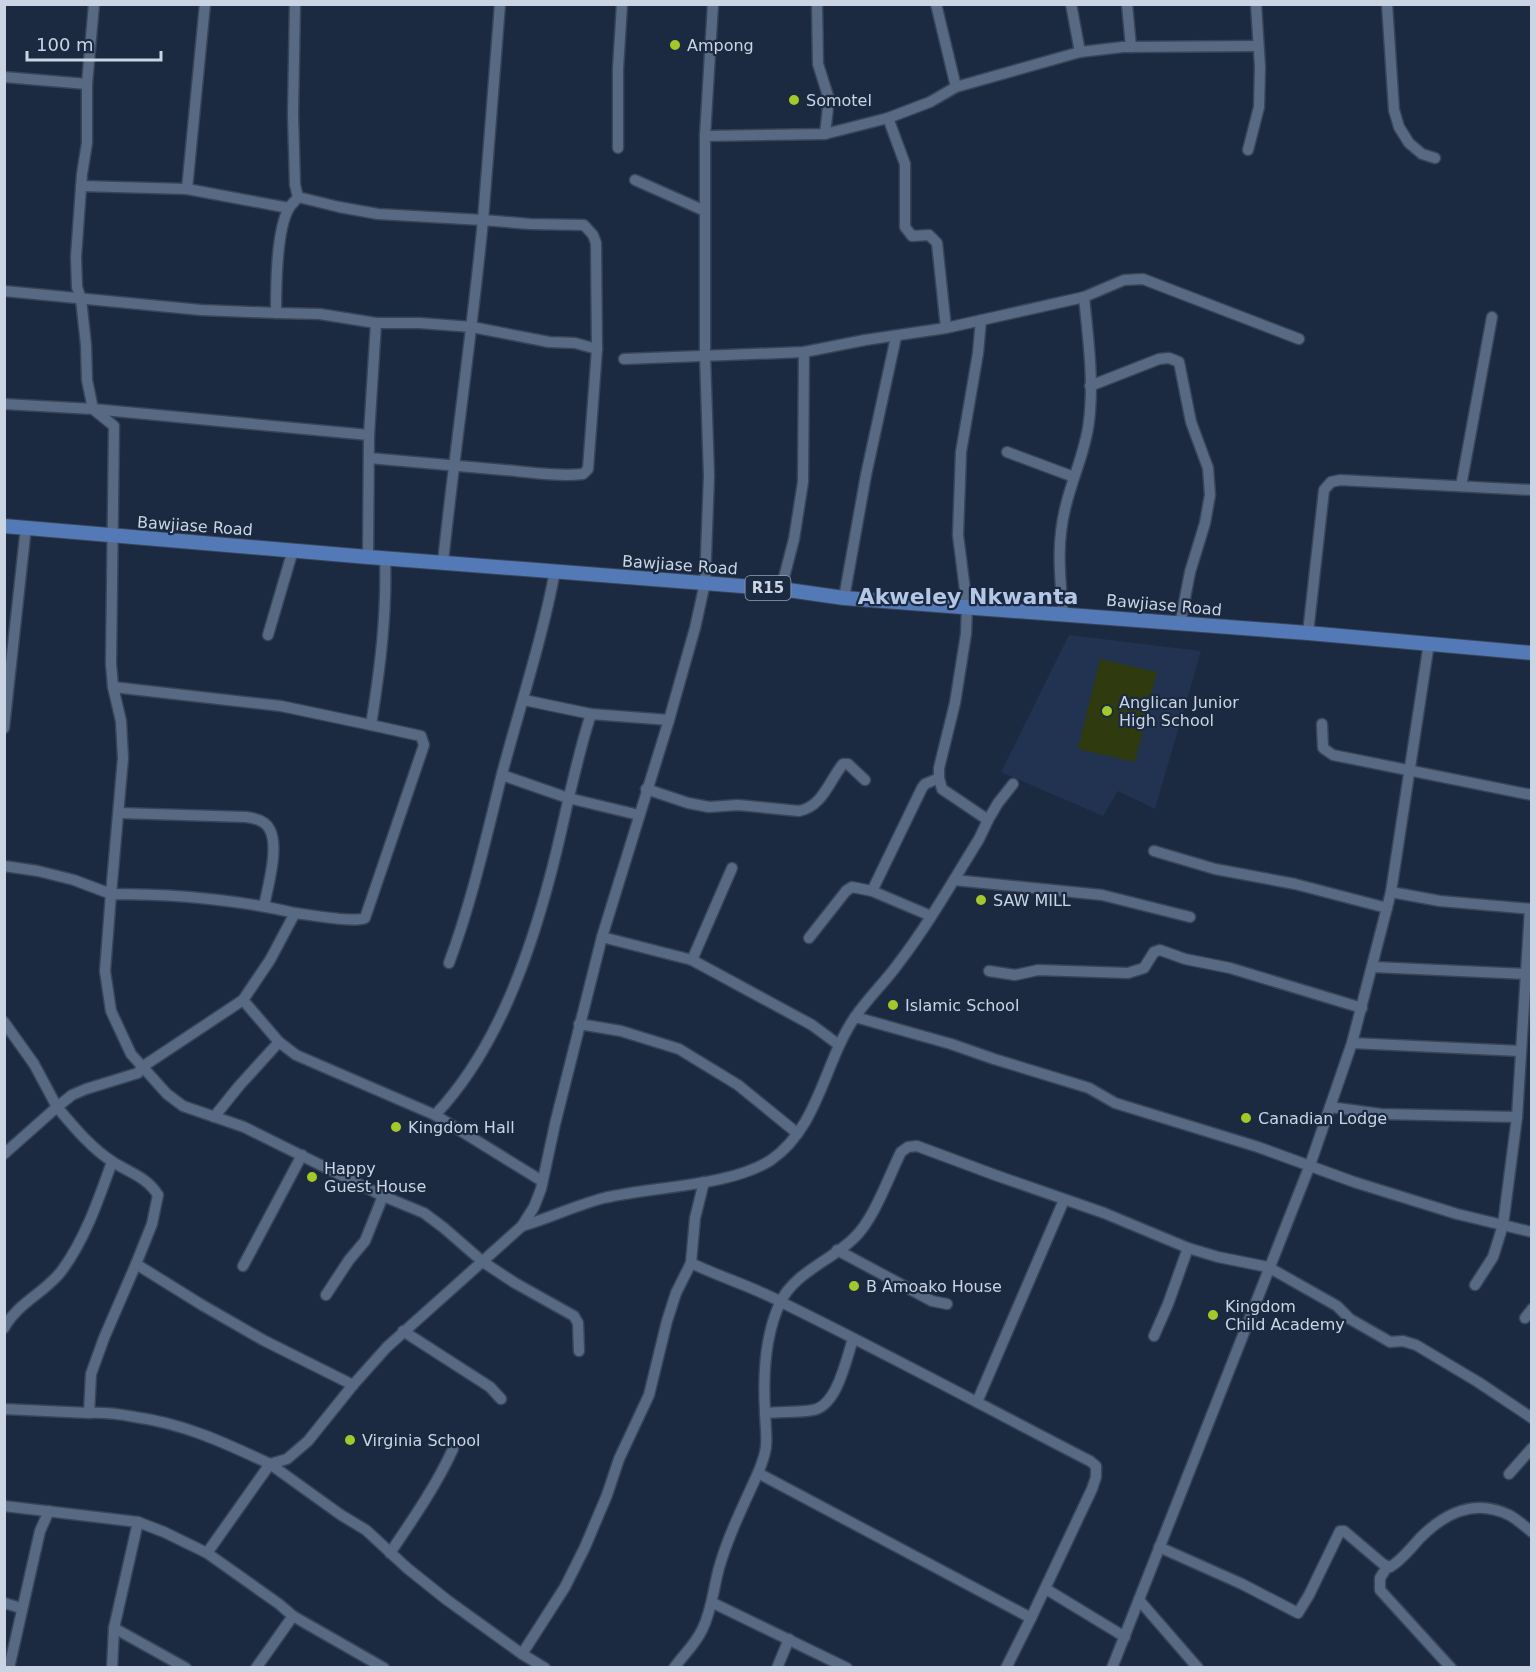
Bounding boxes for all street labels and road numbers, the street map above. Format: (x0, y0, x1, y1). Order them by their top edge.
street label: Bawjiase Road (136, 512, 254, 540)
street label: Bawjiase Road (621, 551, 739, 579)
road number: R15 (746, 576, 790, 600)
street label: Bawjiase Road (1105, 590, 1223, 620)

